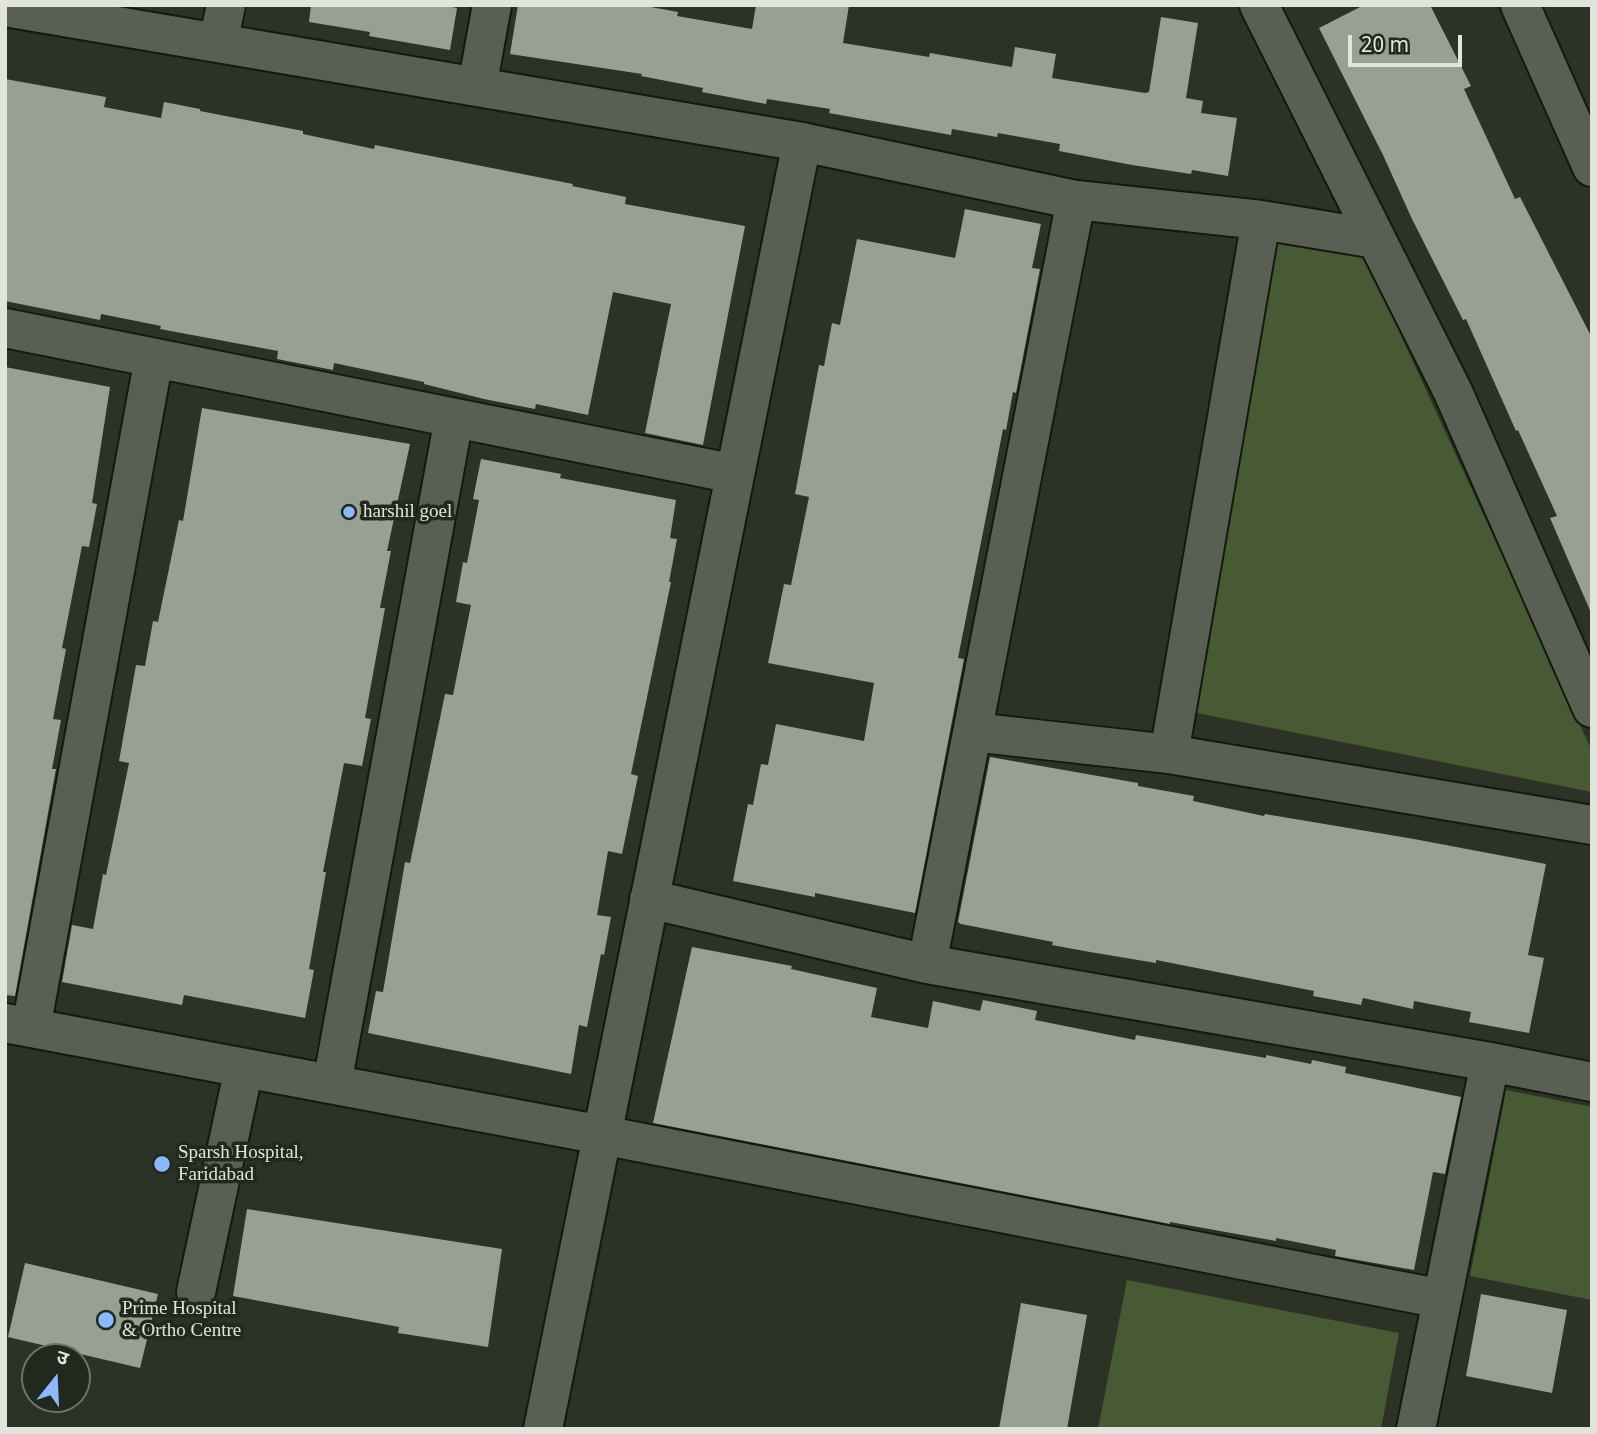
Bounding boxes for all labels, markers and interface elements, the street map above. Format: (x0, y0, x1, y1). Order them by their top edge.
scale bar (1352, 21, 1466, 65)
text: 20 m (1361, 33, 1409, 61)
place label: harshil goel (363, 501, 468, 523)
marker: harshil goel (341, 504, 357, 520)
place label: Sparsh Hospital, Faridabad (178, 1142, 323, 1186)
marker: Sparsh Hospital, Faridabad (152, 1154, 172, 1174)
place label: Prime Hospital & Ortho Centre (122, 1298, 258, 1342)
marker: Prime Hospital & Ortho Centre (96, 1310, 116, 1330)
north arrow (21, 1343, 91, 1413)
text: उ (53, 1346, 71, 1373)

